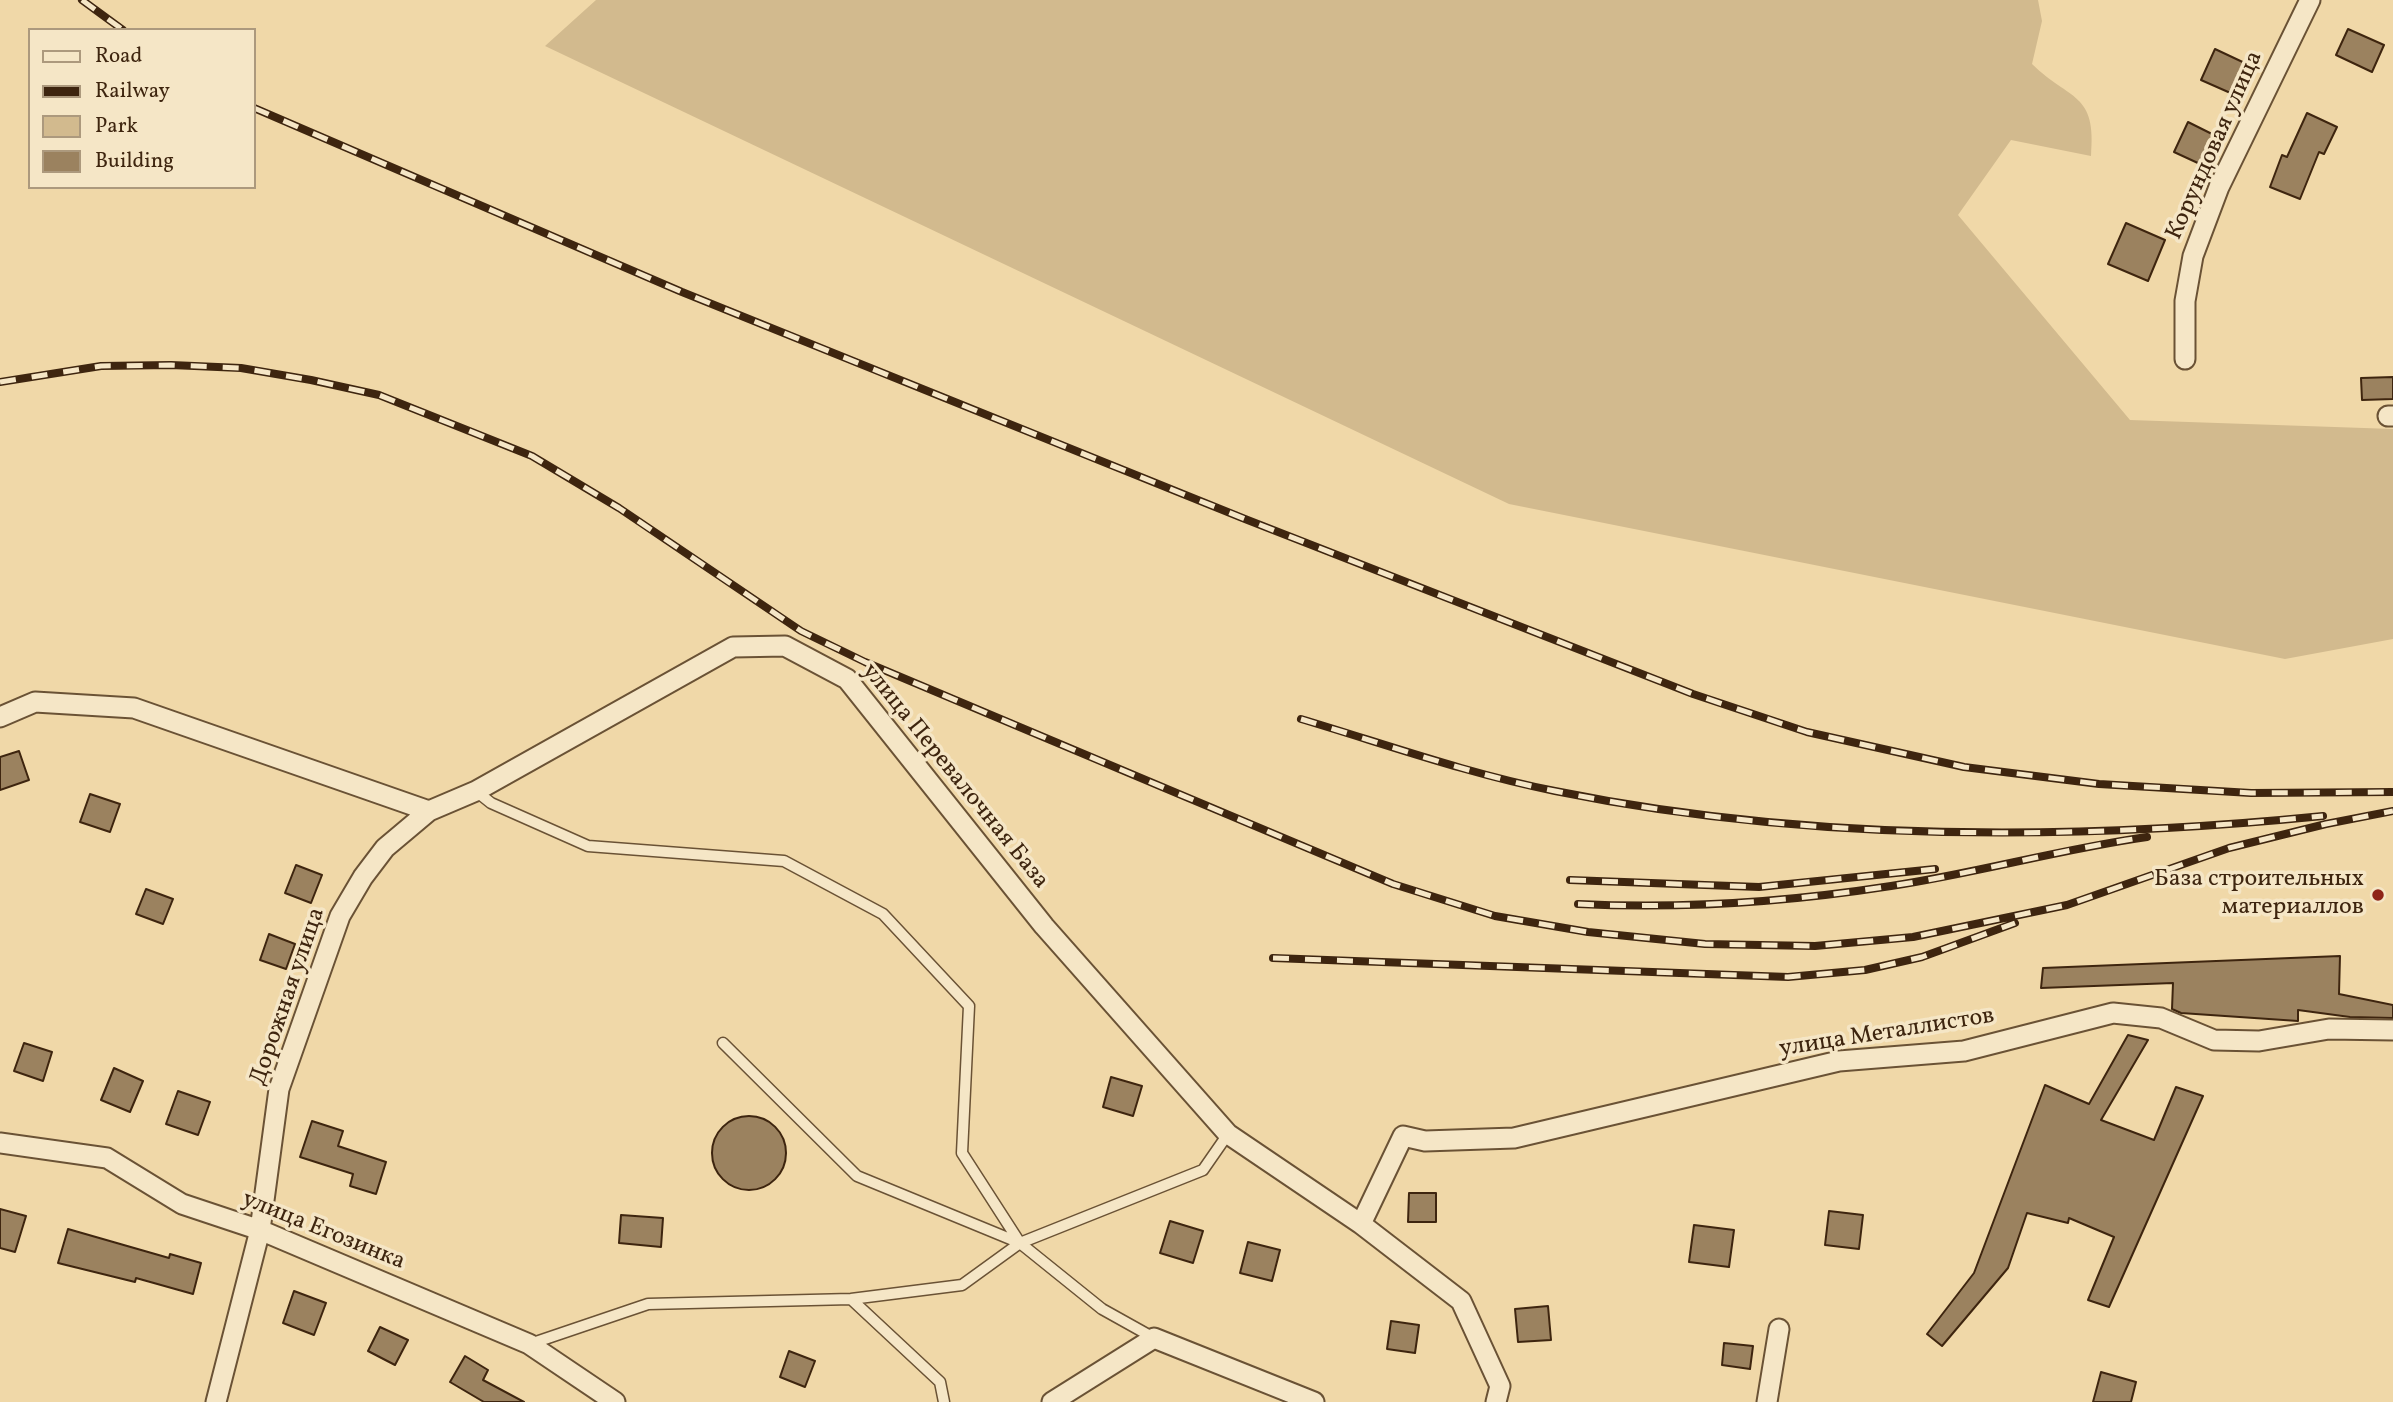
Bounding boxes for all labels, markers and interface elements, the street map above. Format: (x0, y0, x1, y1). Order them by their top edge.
legend (28, 28, 256, 189)
text: Road (95, 42, 142, 71)
street label: Корундовая улица (2161, 47, 2271, 245)
text: Railway (95, 77, 170, 106)
text: Park (95, 112, 138, 141)
text: Building (95, 147, 174, 176)
street label: улица Перевалочная База (854, 658, 1054, 896)
place label: База cтроительных материаллов (2154, 867, 2364, 923)
marker: База cтроительных материаллов (2370, 887, 2386, 903)
street label: Дорожная улица (245, 904, 333, 1090)
street label: улица Металлистов (1777, 1003, 1997, 1065)
street label: улица Егозинка (237, 1186, 409, 1278)

